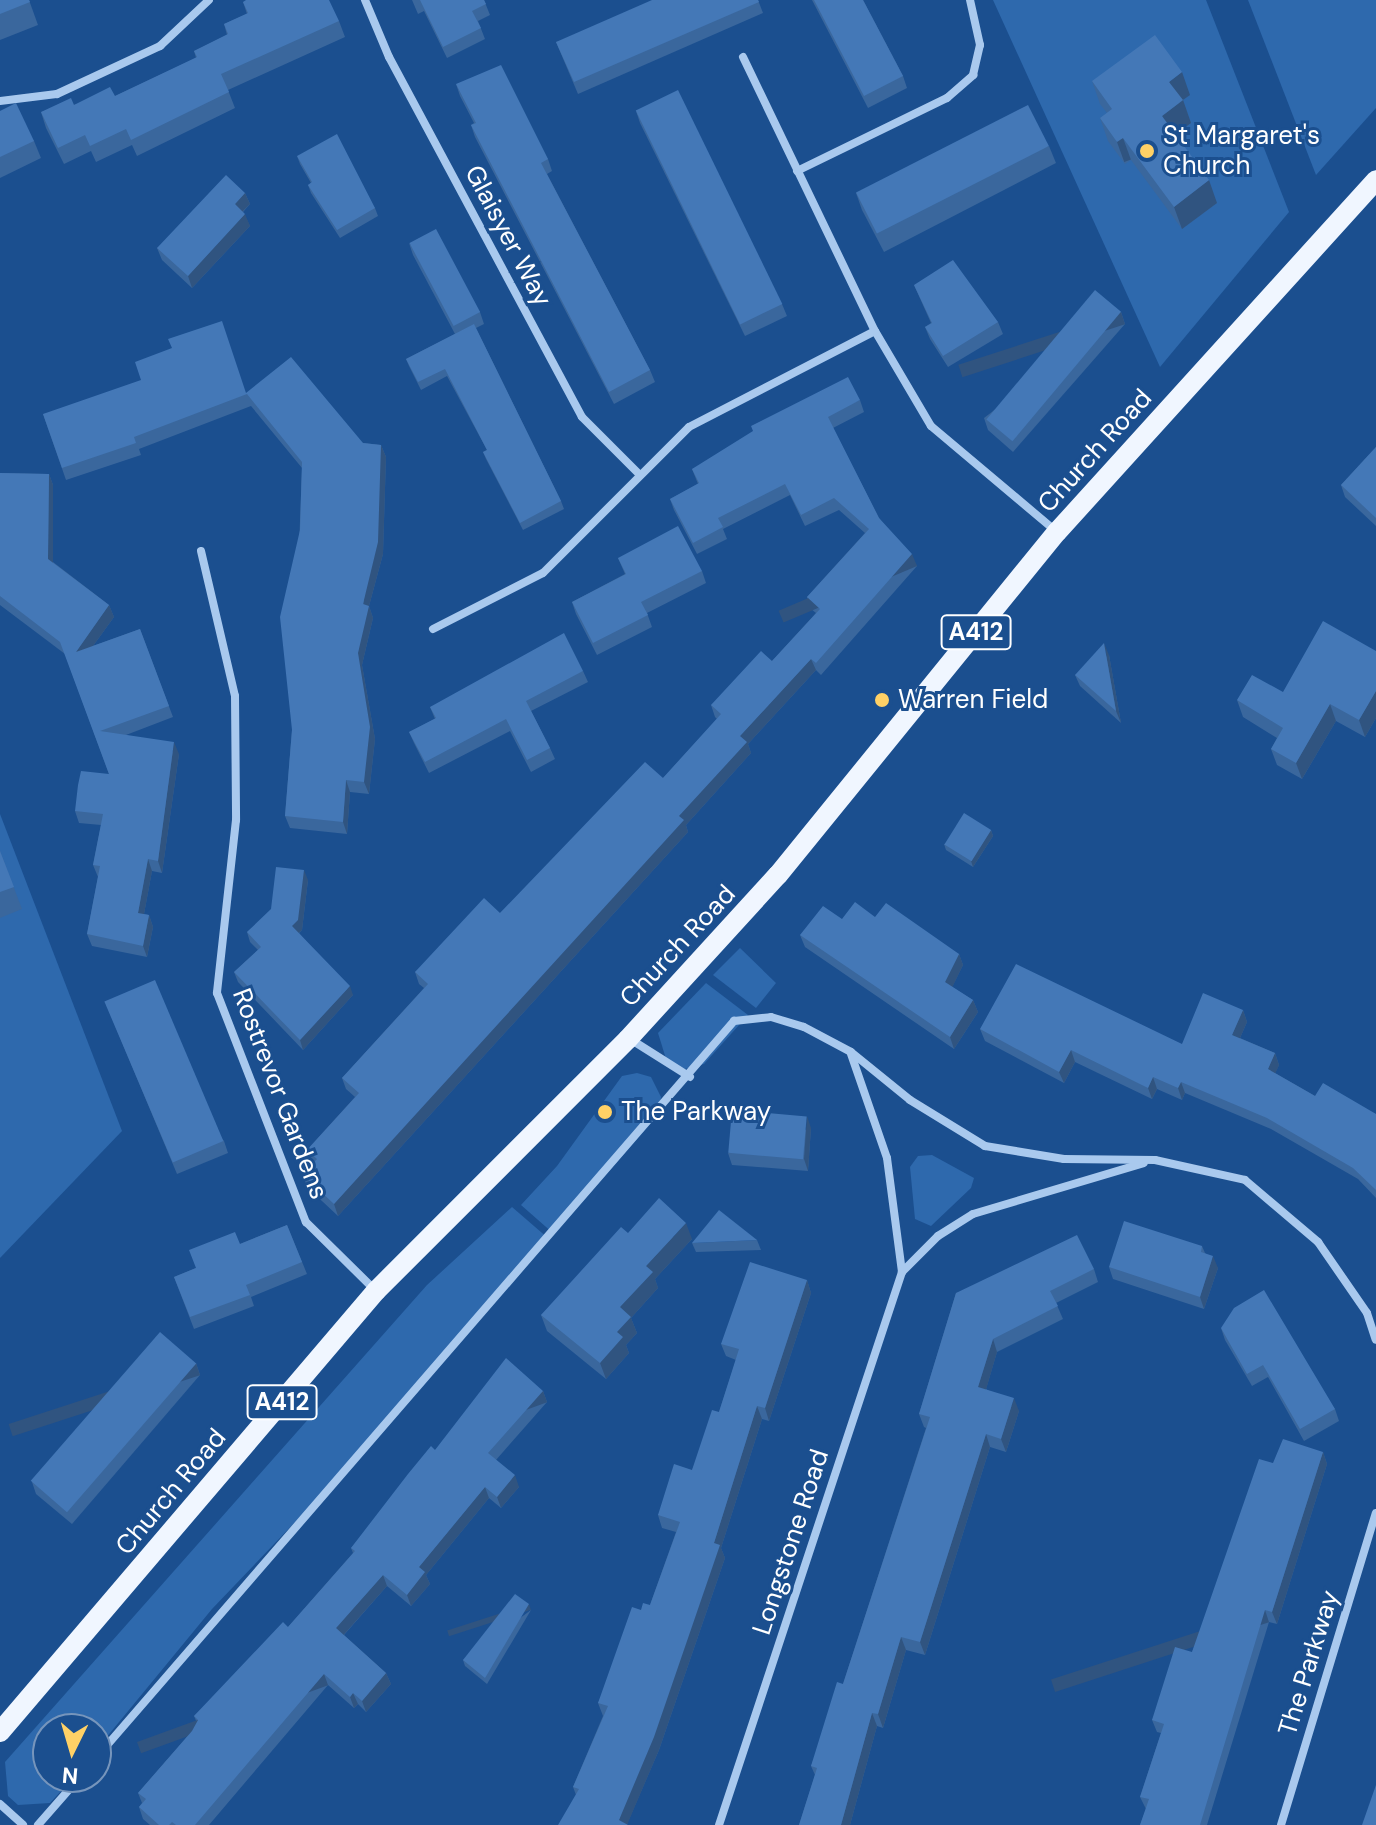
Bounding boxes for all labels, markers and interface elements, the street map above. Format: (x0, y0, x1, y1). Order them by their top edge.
place label: St Margaret's Church (1163, 120, 1320, 182)
marker: St Margaret's Church (1138, 142, 1156, 160)
street label: Glaisyer Way (458, 160, 558, 312)
street label: Church Road (1032, 383, 1158, 519)
road number: A412 (940, 612, 1012, 652)
place label: Warren Field (898, 684, 1048, 716)
marker: Warren Field (873, 691, 891, 709)
street label: Church Road (614, 879, 742, 1013)
street label: Rostrevor Gardens (225, 984, 335, 1204)
place label: The Parkway (621, 1096, 771, 1128)
marker: The Parkway (596, 1103, 614, 1121)
road number: A412 (246, 1382, 318, 1422)
street label: Church Road (109, 1423, 233, 1561)
street label: Longstone Road (746, 1445, 836, 1639)
street label: The Parkway (1272, 1587, 1346, 1739)
north arrow (32, 1713, 112, 1793)
text: N (61, 1760, 79, 1791)

